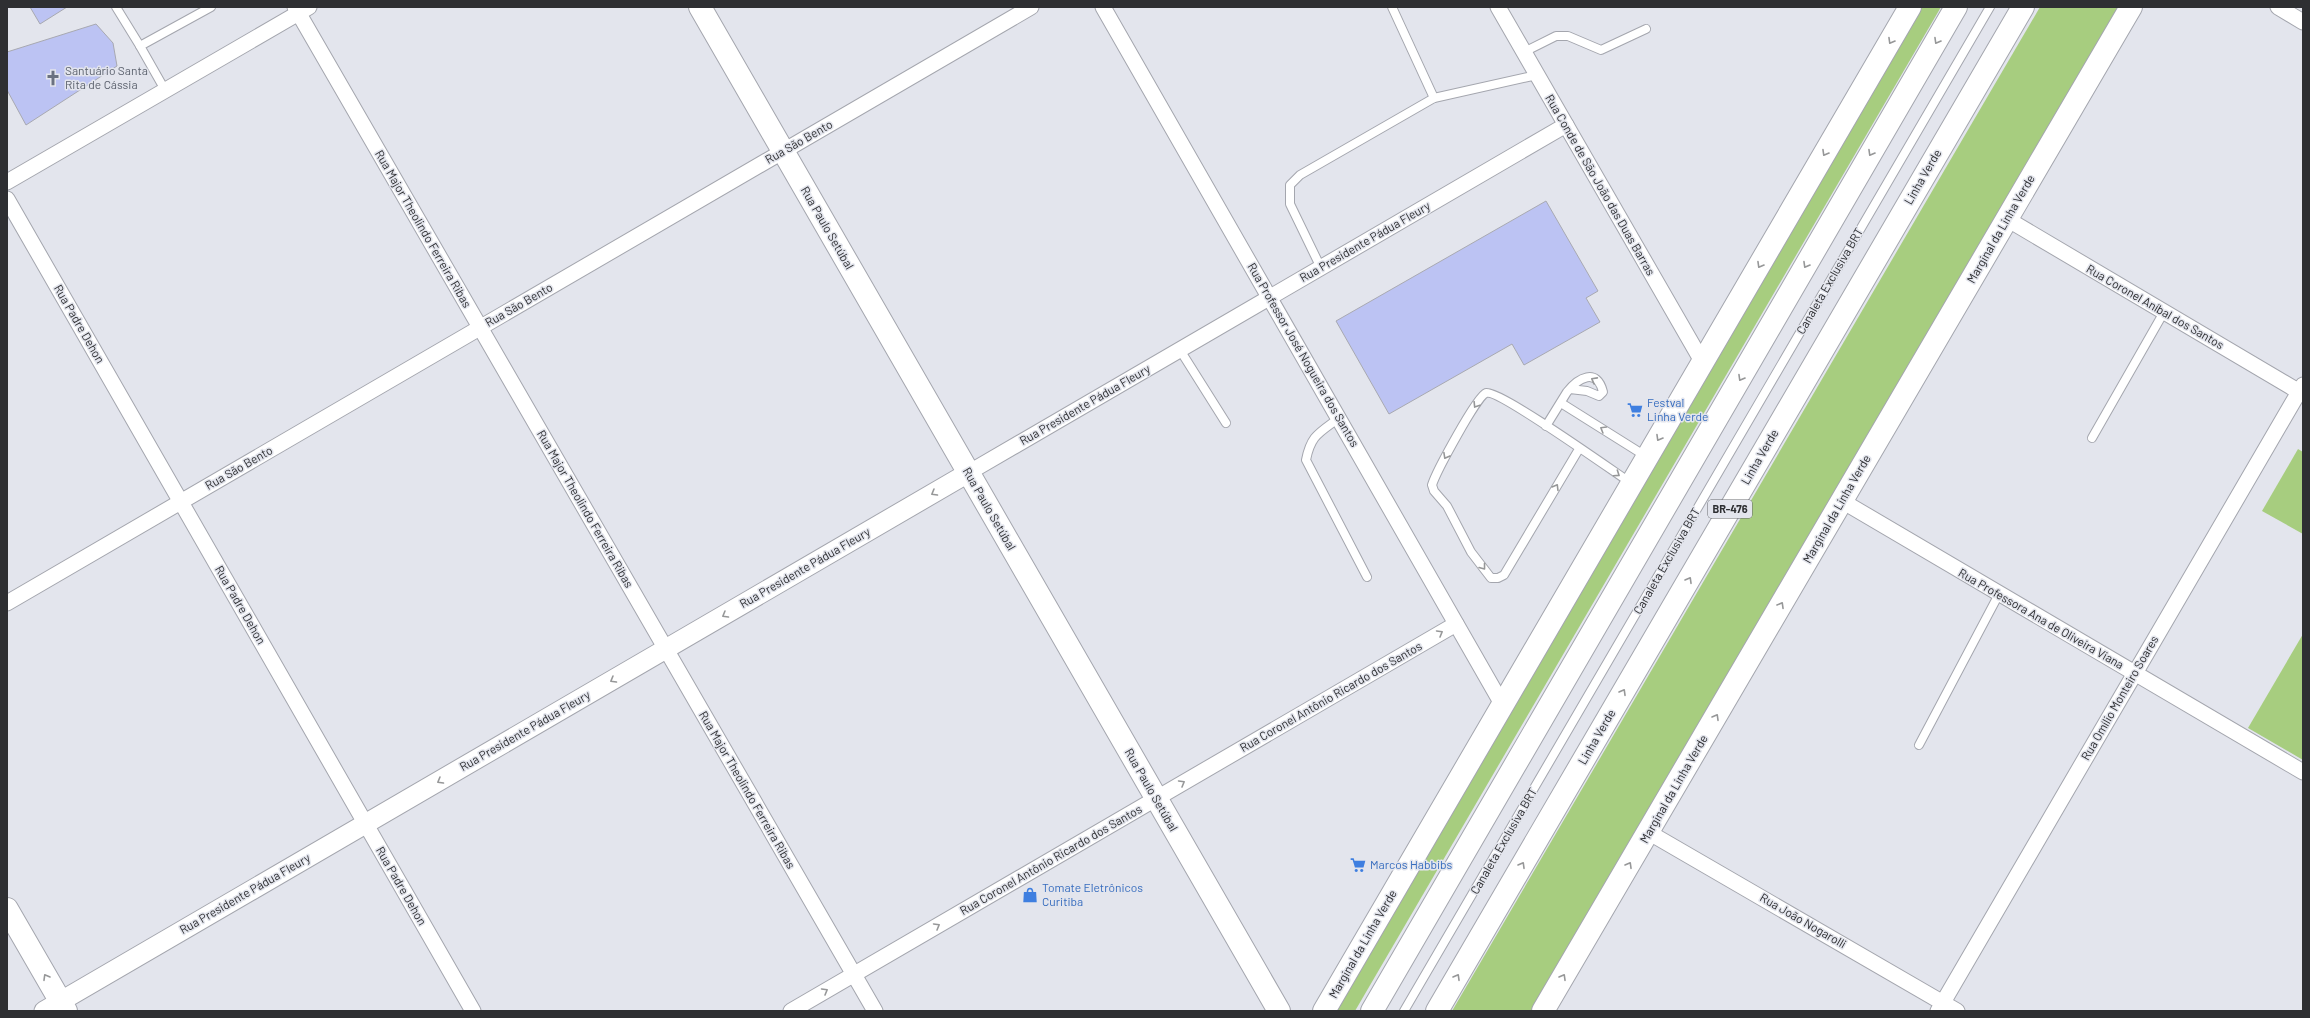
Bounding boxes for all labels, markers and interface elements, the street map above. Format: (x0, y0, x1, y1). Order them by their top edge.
one-way arrow (1888, 37, 1895, 44)
one-way arrow (1934, 37, 1941, 44)
place label: Santuário Santa Rita de Cássia (65, 63, 148, 91)
church icon: Santuário Santa Rita de Cássia (44, 69, 62, 87)
street label: Rua Conde de São João das Duas Barras (1543, 92, 1659, 278)
street label: Rua São Bento (762, 116, 835, 166)
street label: Linha Verde (1901, 146, 1944, 207)
street label: Rua Major Theolindo Ferreira Ribas (373, 147, 475, 310)
one-way arrow (1823, 149, 1830, 156)
one-way arrow (1869, 149, 1876, 156)
street label: Marginal da Linha Verde (1963, 172, 2037, 285)
street label: Rua Paulo Setúbal (798, 184, 857, 271)
street label: Rua Presidente Pádua Fleury (1297, 198, 1433, 284)
street label: Canaleta Exclusiva BRT (1793, 225, 1865, 336)
street label: Rua Professor José Nogueira dos Santos (1245, 260, 1363, 449)
one-way arrow (1757, 261, 1764, 268)
one-way arrow (1804, 261, 1811, 268)
street label: Rua Coronel Aníbal dos Santos (2084, 261, 2227, 351)
street label: Rua São Bento (482, 279, 555, 329)
street label: Rua Padre Dehon (52, 282, 108, 365)
street label: Rua Presidente Pádua Fleury (1017, 361, 1153, 447)
one-way arrow (1738, 374, 1745, 381)
one-way arrow (1591, 377, 1598, 385)
place label: Festval Linha Verde (1647, 395, 1708, 423)
one-way arrow (1473, 401, 1480, 408)
supermarket icon: Festval Linha Verde (1626, 401, 1644, 419)
one-way arrow (1600, 426, 1607, 433)
street label: Linha Verde (1738, 426, 1781, 487)
street label: Rua Major Theolindo Ferreira Ribas (535, 427, 637, 590)
one-way arrow (1656, 434, 1663, 441)
street label: Rua São Bento (202, 442, 275, 492)
one-way arrow (1444, 452, 1451, 459)
street label: Marginal da Linha Verde (1799, 452, 1873, 565)
street label: Rua Paulo Setúbal (960, 465, 1019, 552)
one-way arrow (1613, 469, 1620, 477)
one-way arrow (1552, 484, 1559, 491)
one-way arrow (931, 488, 938, 495)
road number: BR-476 (1708, 500, 1752, 518)
street label: Canaleta Exclusiva BRT (1630, 505, 1702, 616)
street label: Rua Presidente Pádua Fleury (737, 524, 873, 610)
street label: Rua Padre Dehon (213, 563, 269, 646)
one-way arrow (1478, 563, 1485, 570)
street label: Rua Professora Ana de Oliveira Viana (1956, 565, 2127, 671)
one-way arrow (1684, 577, 1691, 584)
one-way arrow (1777, 602, 1784, 609)
one-way arrow (722, 610, 729, 617)
one-way arrow (1436, 631, 1443, 638)
street label: Rua Omílio Monteiro Soares (2078, 633, 2161, 762)
street label: Rua Coronel Antônio Ricardo dos Santos (1237, 638, 1424, 754)
one-way arrow (610, 676, 617, 683)
street label: Rua Presidente Pádua Fleury (457, 687, 593, 773)
one-way arrow (1619, 689, 1626, 696)
street label: Linha Verde (1575, 706, 1618, 767)
street label: Rua Major Theolindo Ferreira Ribas (697, 708, 799, 871)
one-way arrow (1711, 714, 1718, 721)
street label: Marginal da Linha Verde (1636, 732, 1710, 845)
street label: Rua Paulo Setúbal (1122, 746, 1181, 833)
one-way arrow (437, 776, 444, 783)
one-way arrow (1178, 781, 1185, 788)
street label: Canaleta Exclusiva BRT (1467, 785, 1539, 896)
street label: Rua Coronel Antônio Ricardo dos Santos (957, 801, 1144, 917)
street label: Rua Padre Dehon (374, 844, 430, 927)
street label: Rua Presidente Pádua Fleury (177, 850, 313, 936)
supermarket icon: Marcos Habbibs (1349, 856, 1367, 874)
place label: Marcos Habbibs (1370, 857, 1453, 871)
one-way arrow (1518, 862, 1525, 869)
one-way arrow (1624, 862, 1631, 869)
place label: Tomate Eletrônicos Curitiba (1042, 880, 1143, 908)
shop icon: Tomate Eletrônicos Curitiba (1021, 886, 1039, 904)
street label: Marginal da Linha Verde (1325, 887, 1399, 1000)
street label: Rua João Nogarolli (1758, 890, 1849, 951)
one-way arrow (933, 923, 940, 930)
one-way arrow (44, 974, 51, 981)
one-way arrow (1452, 974, 1459, 981)
one-way arrow (1558, 974, 1565, 981)
one-way arrow (821, 989, 828, 996)

